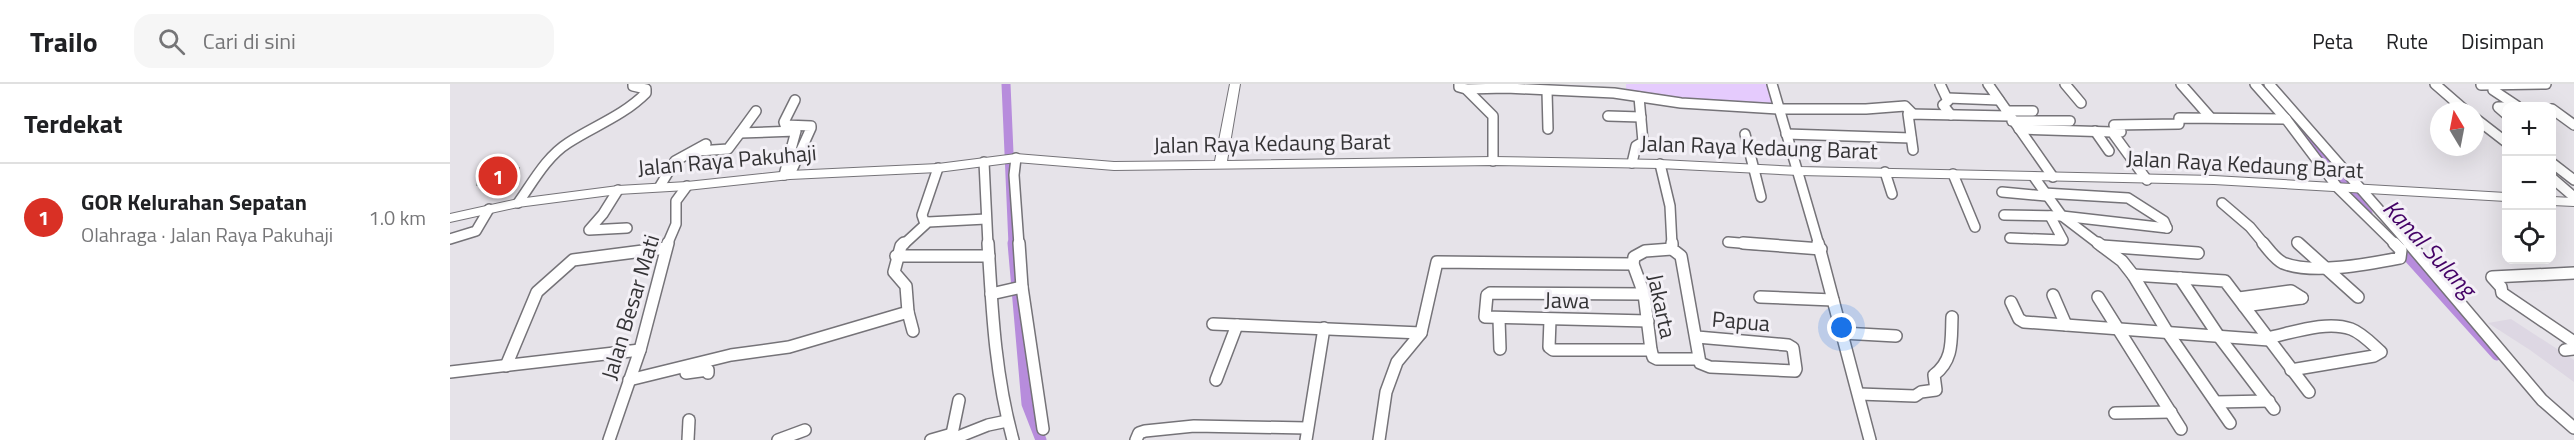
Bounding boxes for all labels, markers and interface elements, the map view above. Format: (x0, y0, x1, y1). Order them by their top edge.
search box (134, 14, 554, 68)
text: Trailo (30, 20, 98, 63)
text: Cari di sini (203, 24, 296, 58)
icon: search (155, 25, 188, 58)
text: Peta (2312, 25, 2353, 57)
text: Rute (2386, 25, 2428, 57)
text: Disimpan (2461, 25, 2544, 57)
north arrow (2430, 102, 2484, 156)
map controls (2502, 102, 2556, 264)
button: + (2502, 102, 2556, 156)
text: Terdekat (24, 104, 123, 143)
street label: Jalan Raya Kedaung Barat (1153, 124, 1391, 162)
street label: Jalan Raya Kedaung Barat (1640, 126, 1879, 168)
street label: Jalan Raya Pakuhaji (636, 135, 818, 185)
street label: Jalan Raya Kedaung Barat (2126, 141, 2365, 187)
pin: 1 (478, 154, 518, 199)
button: − (2502, 156, 2556, 210)
text: GOR Kelurahan Sepatan (81, 185, 307, 219)
water label: Kanal Sulang (2375, 191, 2487, 307)
text: 1 (38, 202, 49, 233)
text: 1.0 km (369, 202, 426, 233)
button: locate (2502, 210, 2556, 264)
text: Olahraga · Jalan Raya Pakuhaji (81, 219, 333, 250)
street label: Jalan Besar Mati (592, 230, 668, 384)
street label: Jakarta (1639, 271, 1685, 341)
street label: Jawa (1544, 283, 1590, 317)
street label: Papua (1710, 302, 1772, 340)
your location (1827, 313, 1856, 342)

